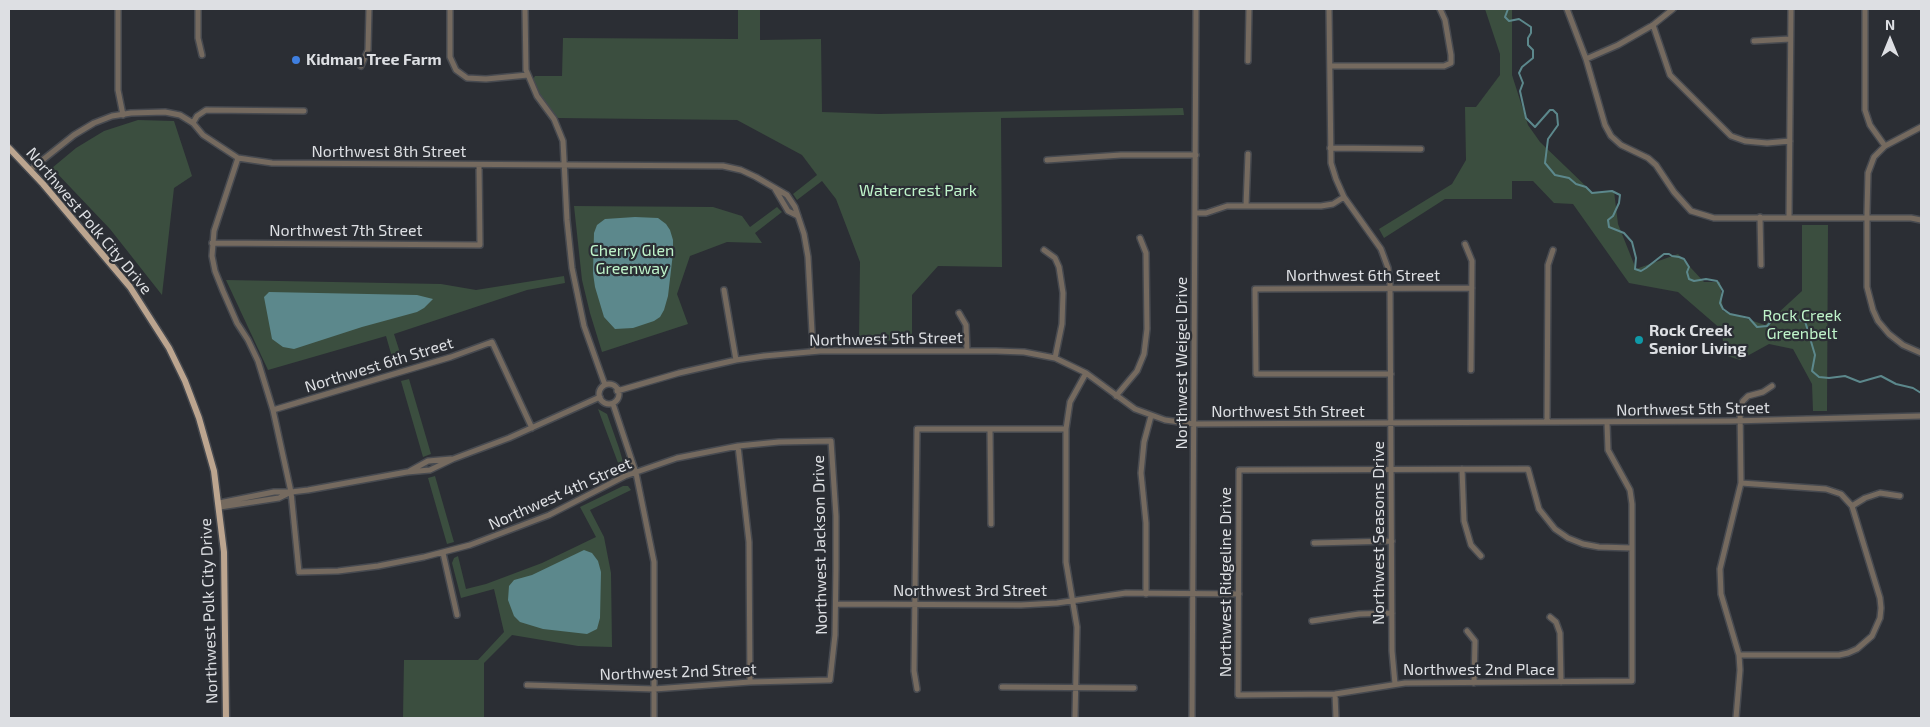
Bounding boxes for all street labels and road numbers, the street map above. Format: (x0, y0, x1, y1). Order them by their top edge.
street label: Northwest 8th Street (312, 142, 466, 162)
street label: Northwest Polk City Drive (22, 144, 156, 298)
street label: Northwest 7th Street (269, 221, 423, 241)
street label: Northwest 6th Street (1286, 266, 1440, 286)
street label: Northwest Weigel Drive (1172, 277, 1192, 449)
street label: Northwest 5th Street (809, 328, 963, 350)
street label: Northwest 6th Street (302, 333, 456, 397)
street label: Northwest 5th Street (1616, 398, 1770, 420)
street label: Northwest 5th Street (1211, 402, 1365, 422)
street label: Northwest Seasons Drive (1369, 441, 1389, 625)
street label: Northwest 4th Street (485, 454, 635, 534)
street label: Northwest Jackson Drive (809, 455, 831, 635)
street label: Northwest Ridgeline Drive (1216, 487, 1236, 677)
street label: Northwest Polk City Drive (196, 518, 222, 704)
street label: Northwest 3rd Street (893, 581, 1047, 601)
street label: Northwest 2nd Street (599, 660, 757, 684)
street label: Northwest 2nd Place (1403, 660, 1555, 680)

